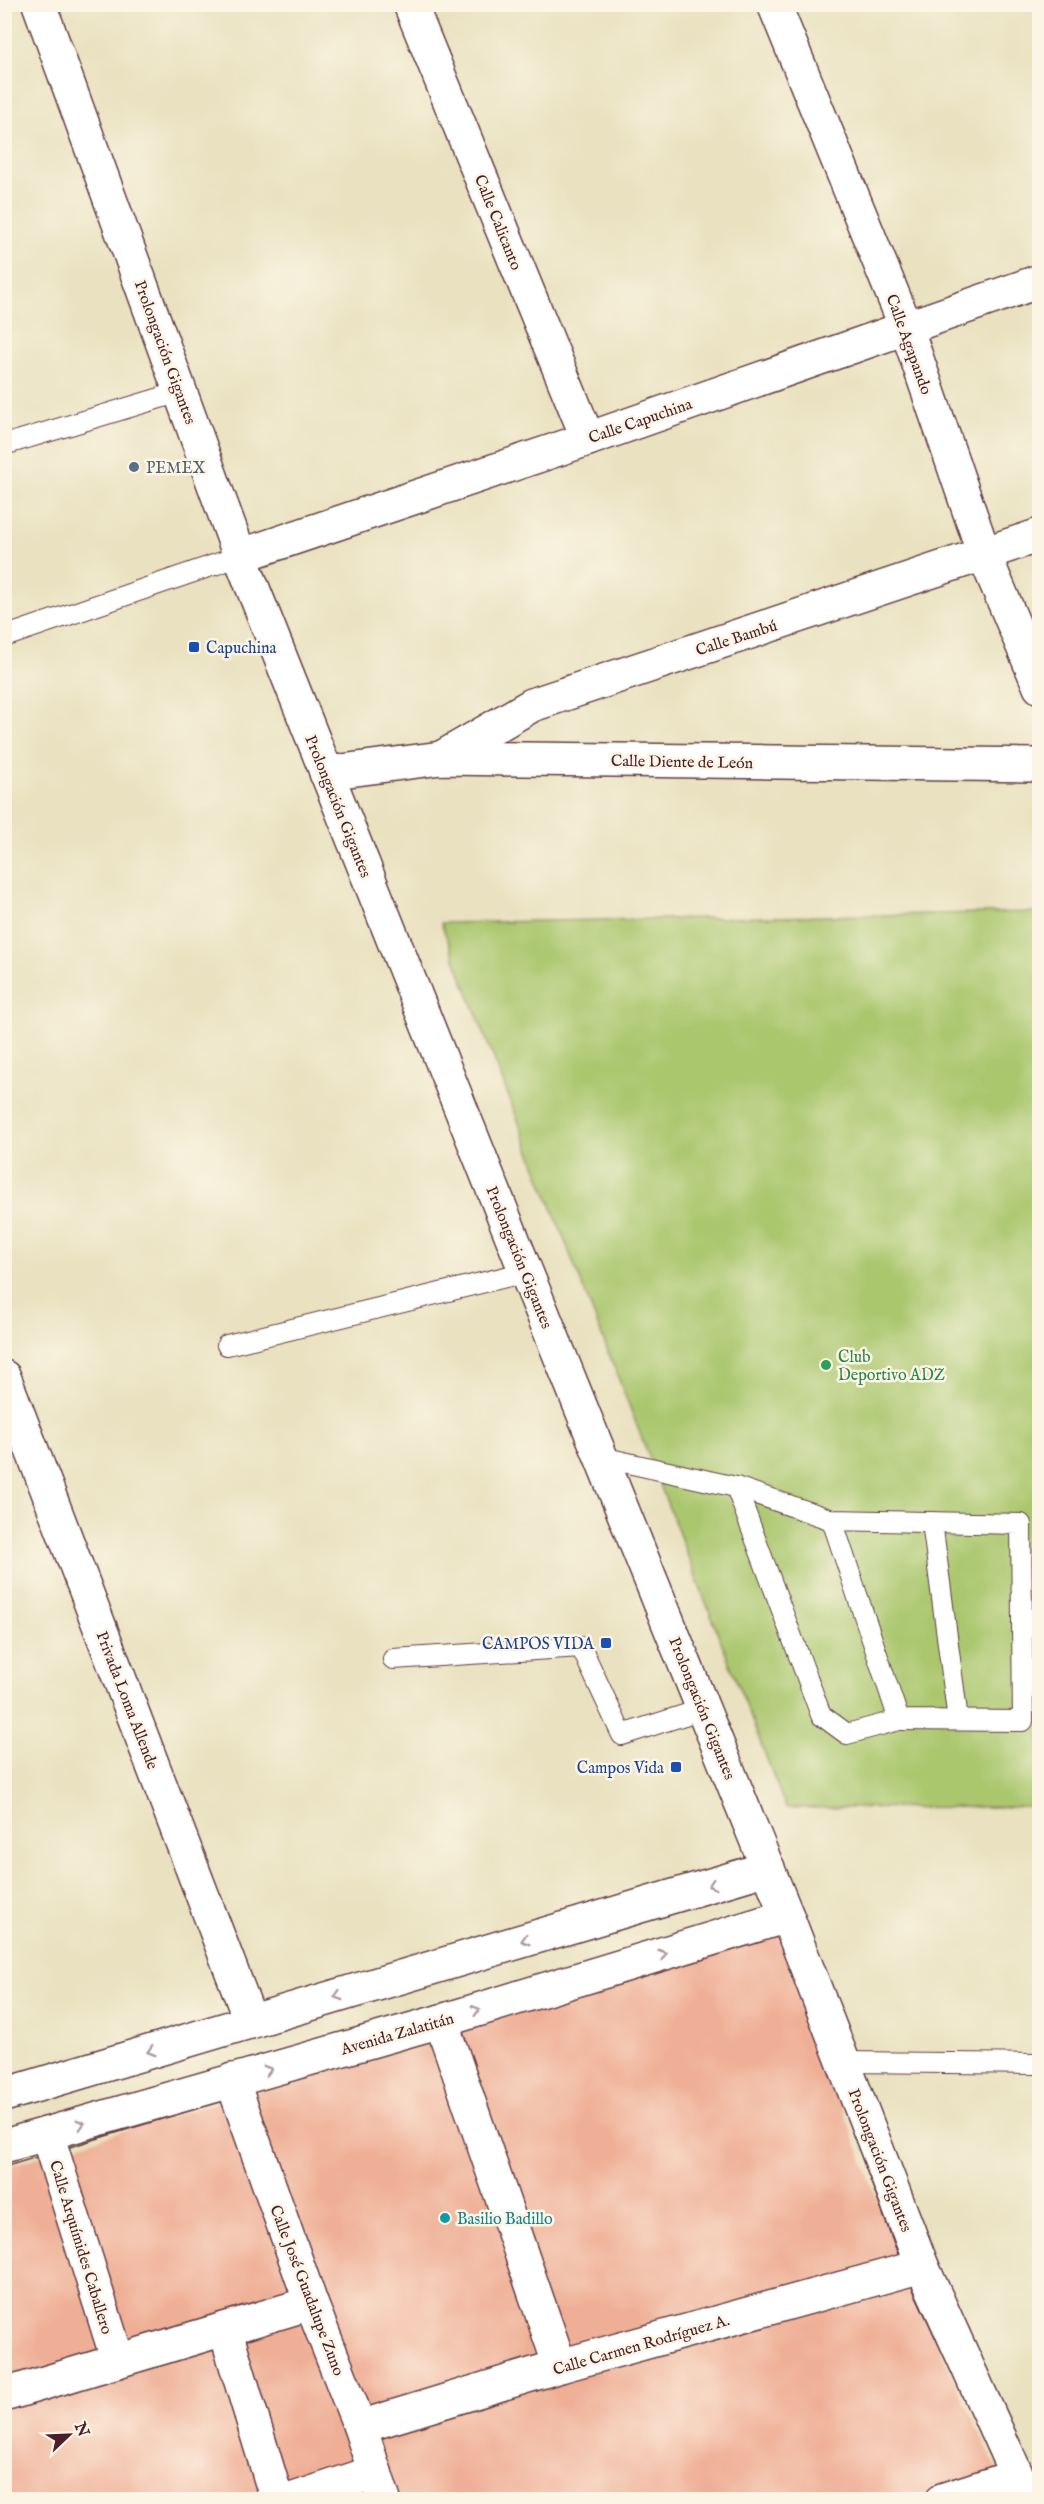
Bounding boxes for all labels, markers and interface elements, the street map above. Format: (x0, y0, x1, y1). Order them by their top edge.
street label: Calle Calicanto (469, 172, 526, 274)
street label: Prolongación Gigantes (129, 278, 200, 428)
street label: Calle Agapando (881, 292, 936, 398)
street label: Calle Capuchina (586, 395, 695, 449)
place label: PEMEX (146, 459, 205, 479)
marker: PEMEX (127, 460, 141, 474)
street label: Calle Bambú (693, 616, 780, 661)
place label: Capuchina (206, 639, 276, 659)
marker: Capuchina (187, 640, 201, 654)
street label: Prolongación Gigantes (299, 733, 375, 881)
street label: Calle Diente de León (611, 752, 754, 774)
street label: Prolongación Gigantes (480, 1184, 556, 1332)
place label: Club Deportivo ADZ (838, 1348, 945, 1386)
marker: Club Deportivo ADZ (819, 1358, 833, 1372)
street label: Privada Loma Allende (91, 1629, 162, 1773)
place label: CAMPOS VIDA (482, 1635, 595, 1655)
street label: Prolongación Gigantes (663, 1635, 739, 1783)
marker: CAMPOS VIDA (599, 1636, 613, 1650)
place label: Campos Vida (577, 1759, 664, 1779)
marker: Campos Vida (669, 1760, 683, 1774)
one-way arrow (707, 1878, 718, 1890)
one-way arrow (520, 1933, 531, 1945)
one-way arrow (657, 1949, 668, 1961)
one-way arrow (333, 1989, 344, 2001)
one-way arrow (470, 2005, 481, 2018)
street label: Avenida Zalatitán (338, 2009, 457, 2061)
one-way arrow (146, 2044, 157, 2056)
one-way arrow (262, 2065, 273, 2077)
street label: Prolongación Gigantes (843, 2086, 916, 2236)
one-way arrow (75, 2119, 86, 2131)
street label: Calle Arquímides Caballero (44, 2158, 116, 2337)
street label: Calle José Guadalupe Zuno (264, 2203, 348, 2379)
place label: Basilio Badillo (457, 2210, 553, 2230)
marker: Basilio Badillo (438, 2211, 452, 2225)
street label: Calle Carmen Rodríguez A. (551, 2311, 732, 2381)
north arrow (39, 2405, 99, 2465)
text: N (69, 2419, 93, 2440)

